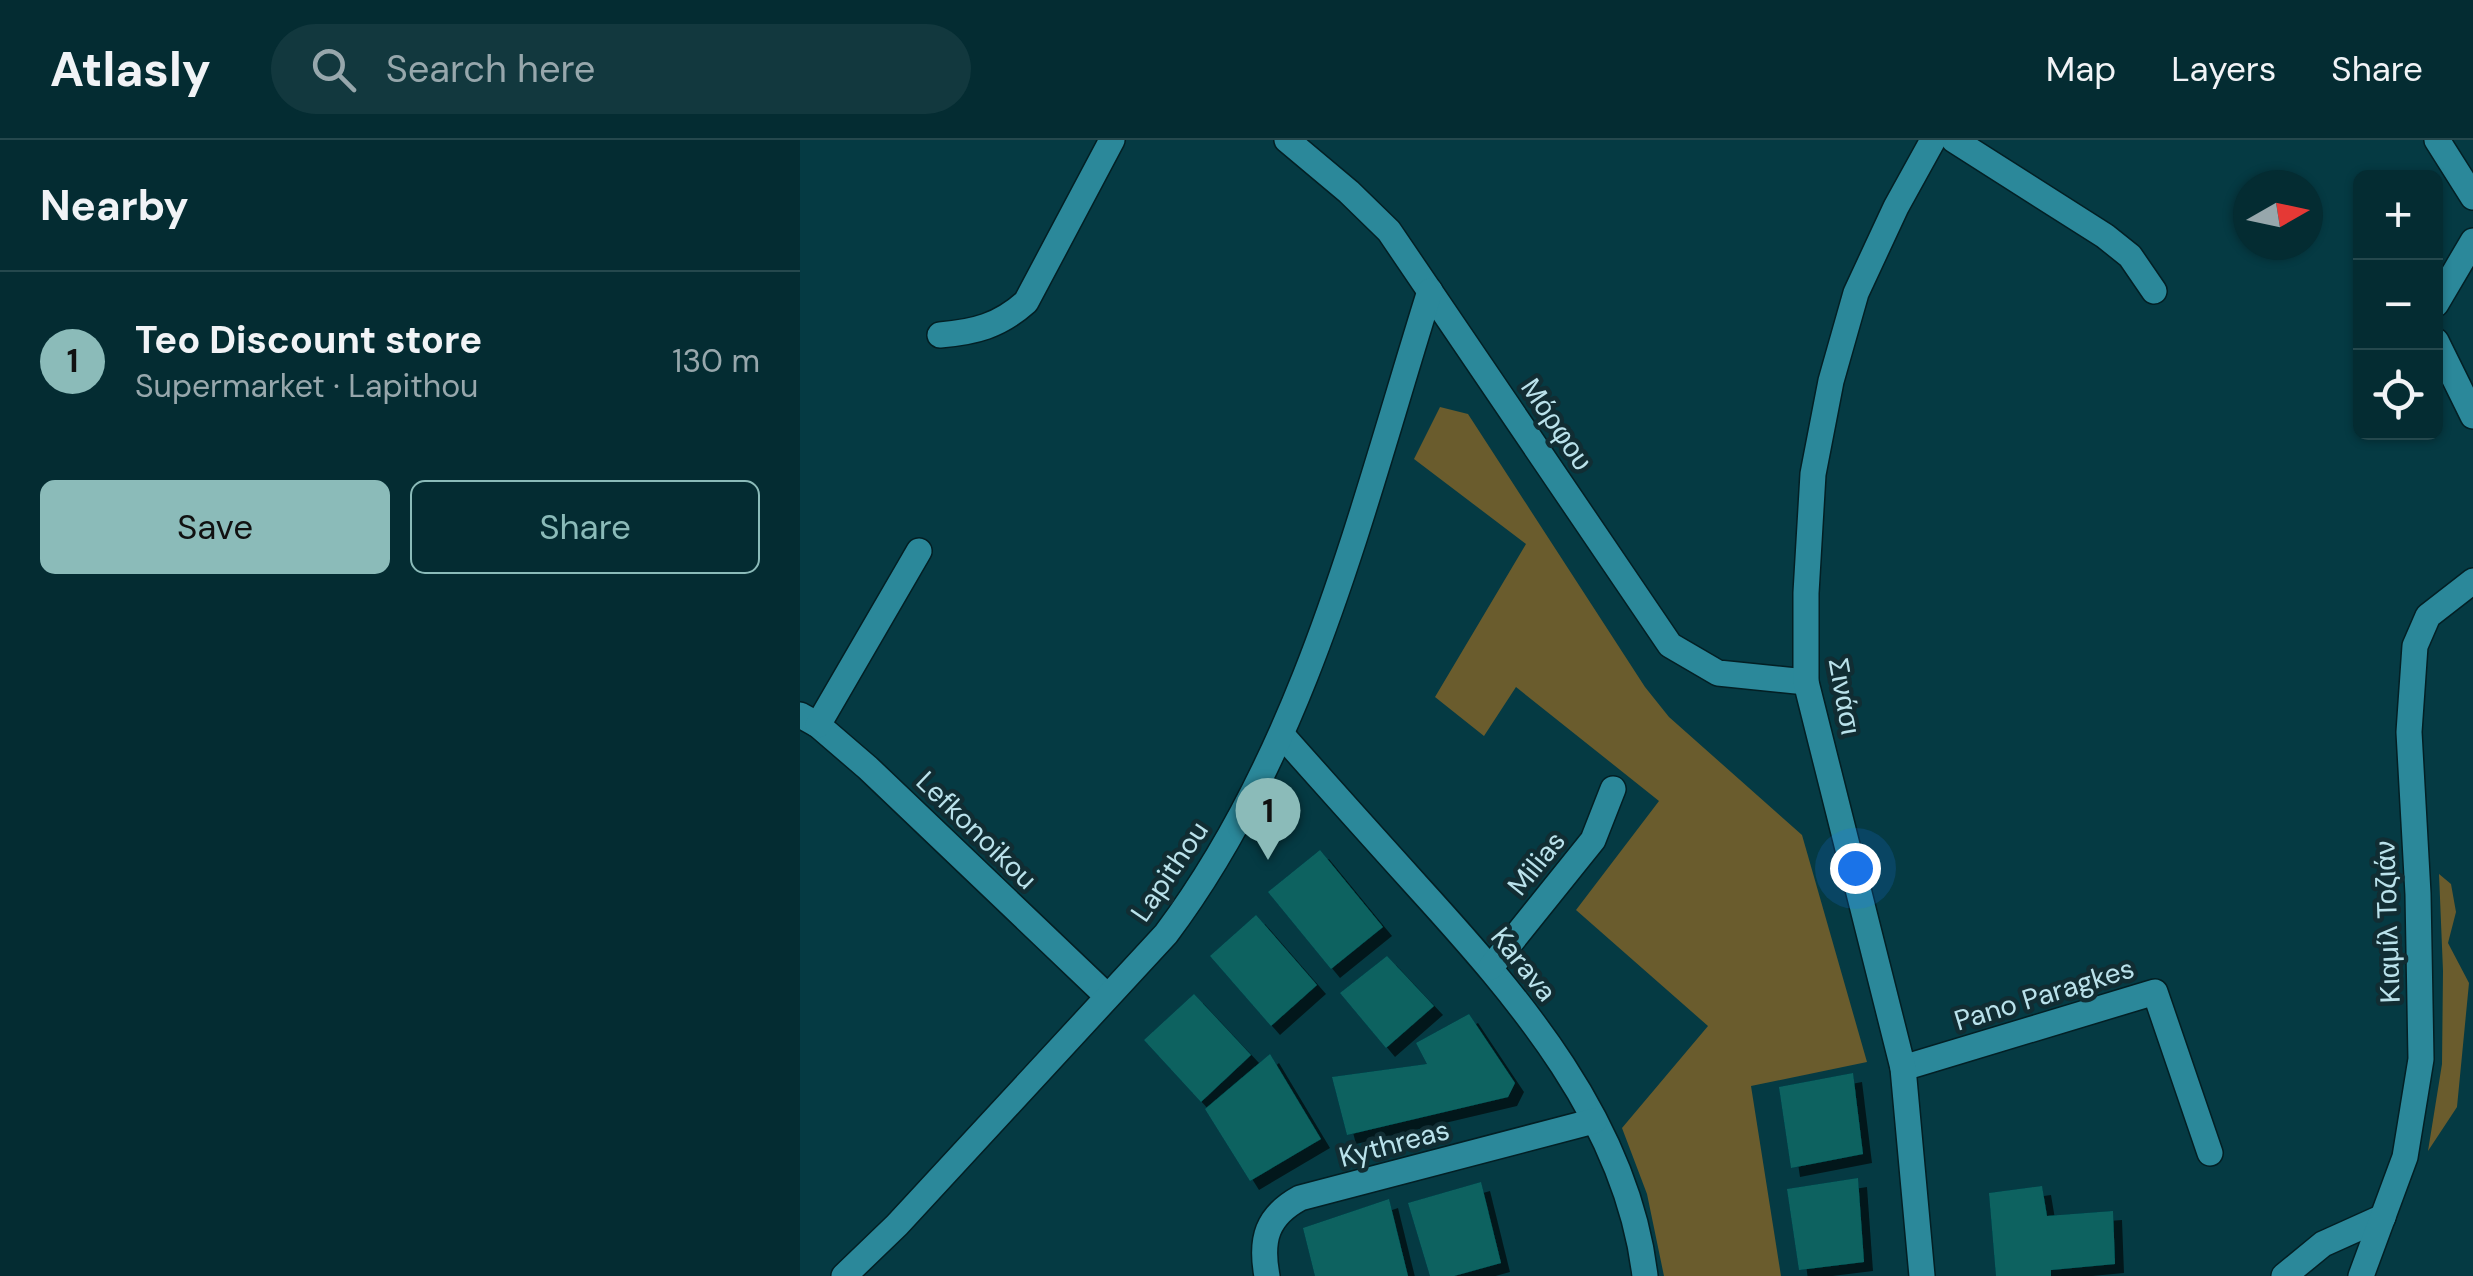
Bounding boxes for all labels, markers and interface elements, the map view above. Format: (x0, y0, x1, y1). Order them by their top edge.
search box (271, 24, 971, 114)
text: Atlasly (50, 38, 211, 101)
icon: search (306, 42, 361, 97)
text: Search here (386, 44, 595, 94)
text: Map (2046, 46, 2116, 92)
text: Layers (2171, 46, 2276, 92)
text: Share (2331, 46, 2423, 92)
north arrow (2233, 170, 2323, 260)
map controls (2353, 170, 2443, 440)
button: + (2353, 170, 2443, 260)
text: Nearby (40, 178, 189, 233)
button: − (2353, 260, 2443, 350)
text: Teo Discount store (135, 315, 482, 365)
text: 1 (67, 340, 78, 382)
text: 130 m (672, 340, 760, 382)
button: locate (2353, 350, 2443, 440)
text: Supermarket · Lapithou (135, 365, 478, 407)
street label: Μόρφου (1512, 371, 1601, 478)
button: Save (40, 480, 390, 574)
button: Share (410, 480, 760, 574)
street label: Σινάσι (1820, 655, 1869, 737)
street label: Lefkonoikou (908, 763, 1045, 897)
pin: 1 (1236, 778, 1300, 860)
street label: Lapithou (1122, 814, 1217, 929)
street label: Milias (1499, 823, 1574, 903)
street label: Κιαμίλ Τοζιάν (2366, 840, 2409, 1004)
your location (1830, 843, 1881, 894)
street label: Karava (1482, 920, 1565, 1009)
street label: Pano Paragkes (1950, 950, 2139, 1039)
street label: Kythreas (1335, 1111, 1453, 1176)

